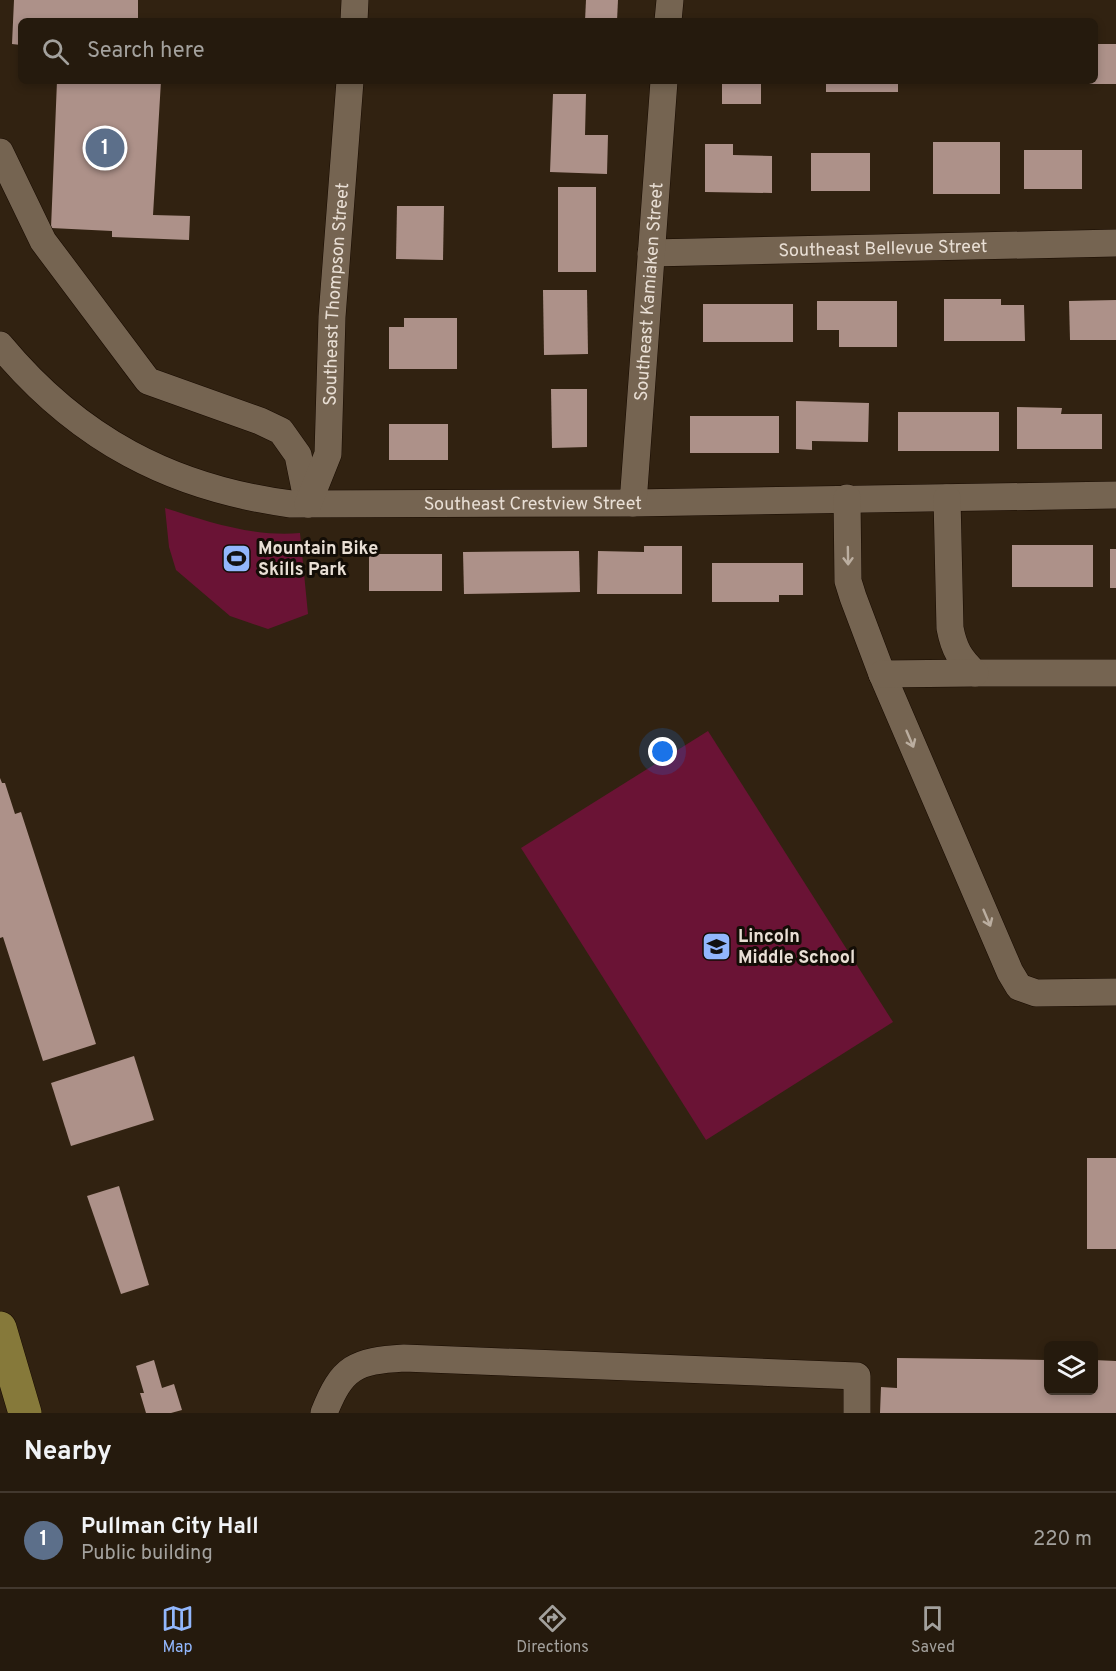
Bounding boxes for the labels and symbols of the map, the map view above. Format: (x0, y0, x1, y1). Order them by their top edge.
pin: 1 (86, 126, 124, 170)
street label: Southeast Kamiaken Street (631, 181, 670, 402)
street label: Southeast Thompson Street (319, 182, 355, 406)
street label: Southeast Bellevue Street (778, 236, 988, 263)
street label: Southeast Crestview Street (424, 493, 642, 517)
place label: Mountain Bike Skills Park (258, 538, 378, 582)
sports icon: Mountain Bike Skills Park (221, 542, 253, 574)
one-way arrow (842, 546, 853, 566)
one-way arrow (905, 730, 916, 748)
your location (648, 737, 677, 766)
one-way arrow (982, 909, 993, 927)
place label: Lincoln Middle School (738, 926, 855, 970)
school or university icon: Lincoln Middle School (701, 930, 733, 962)

